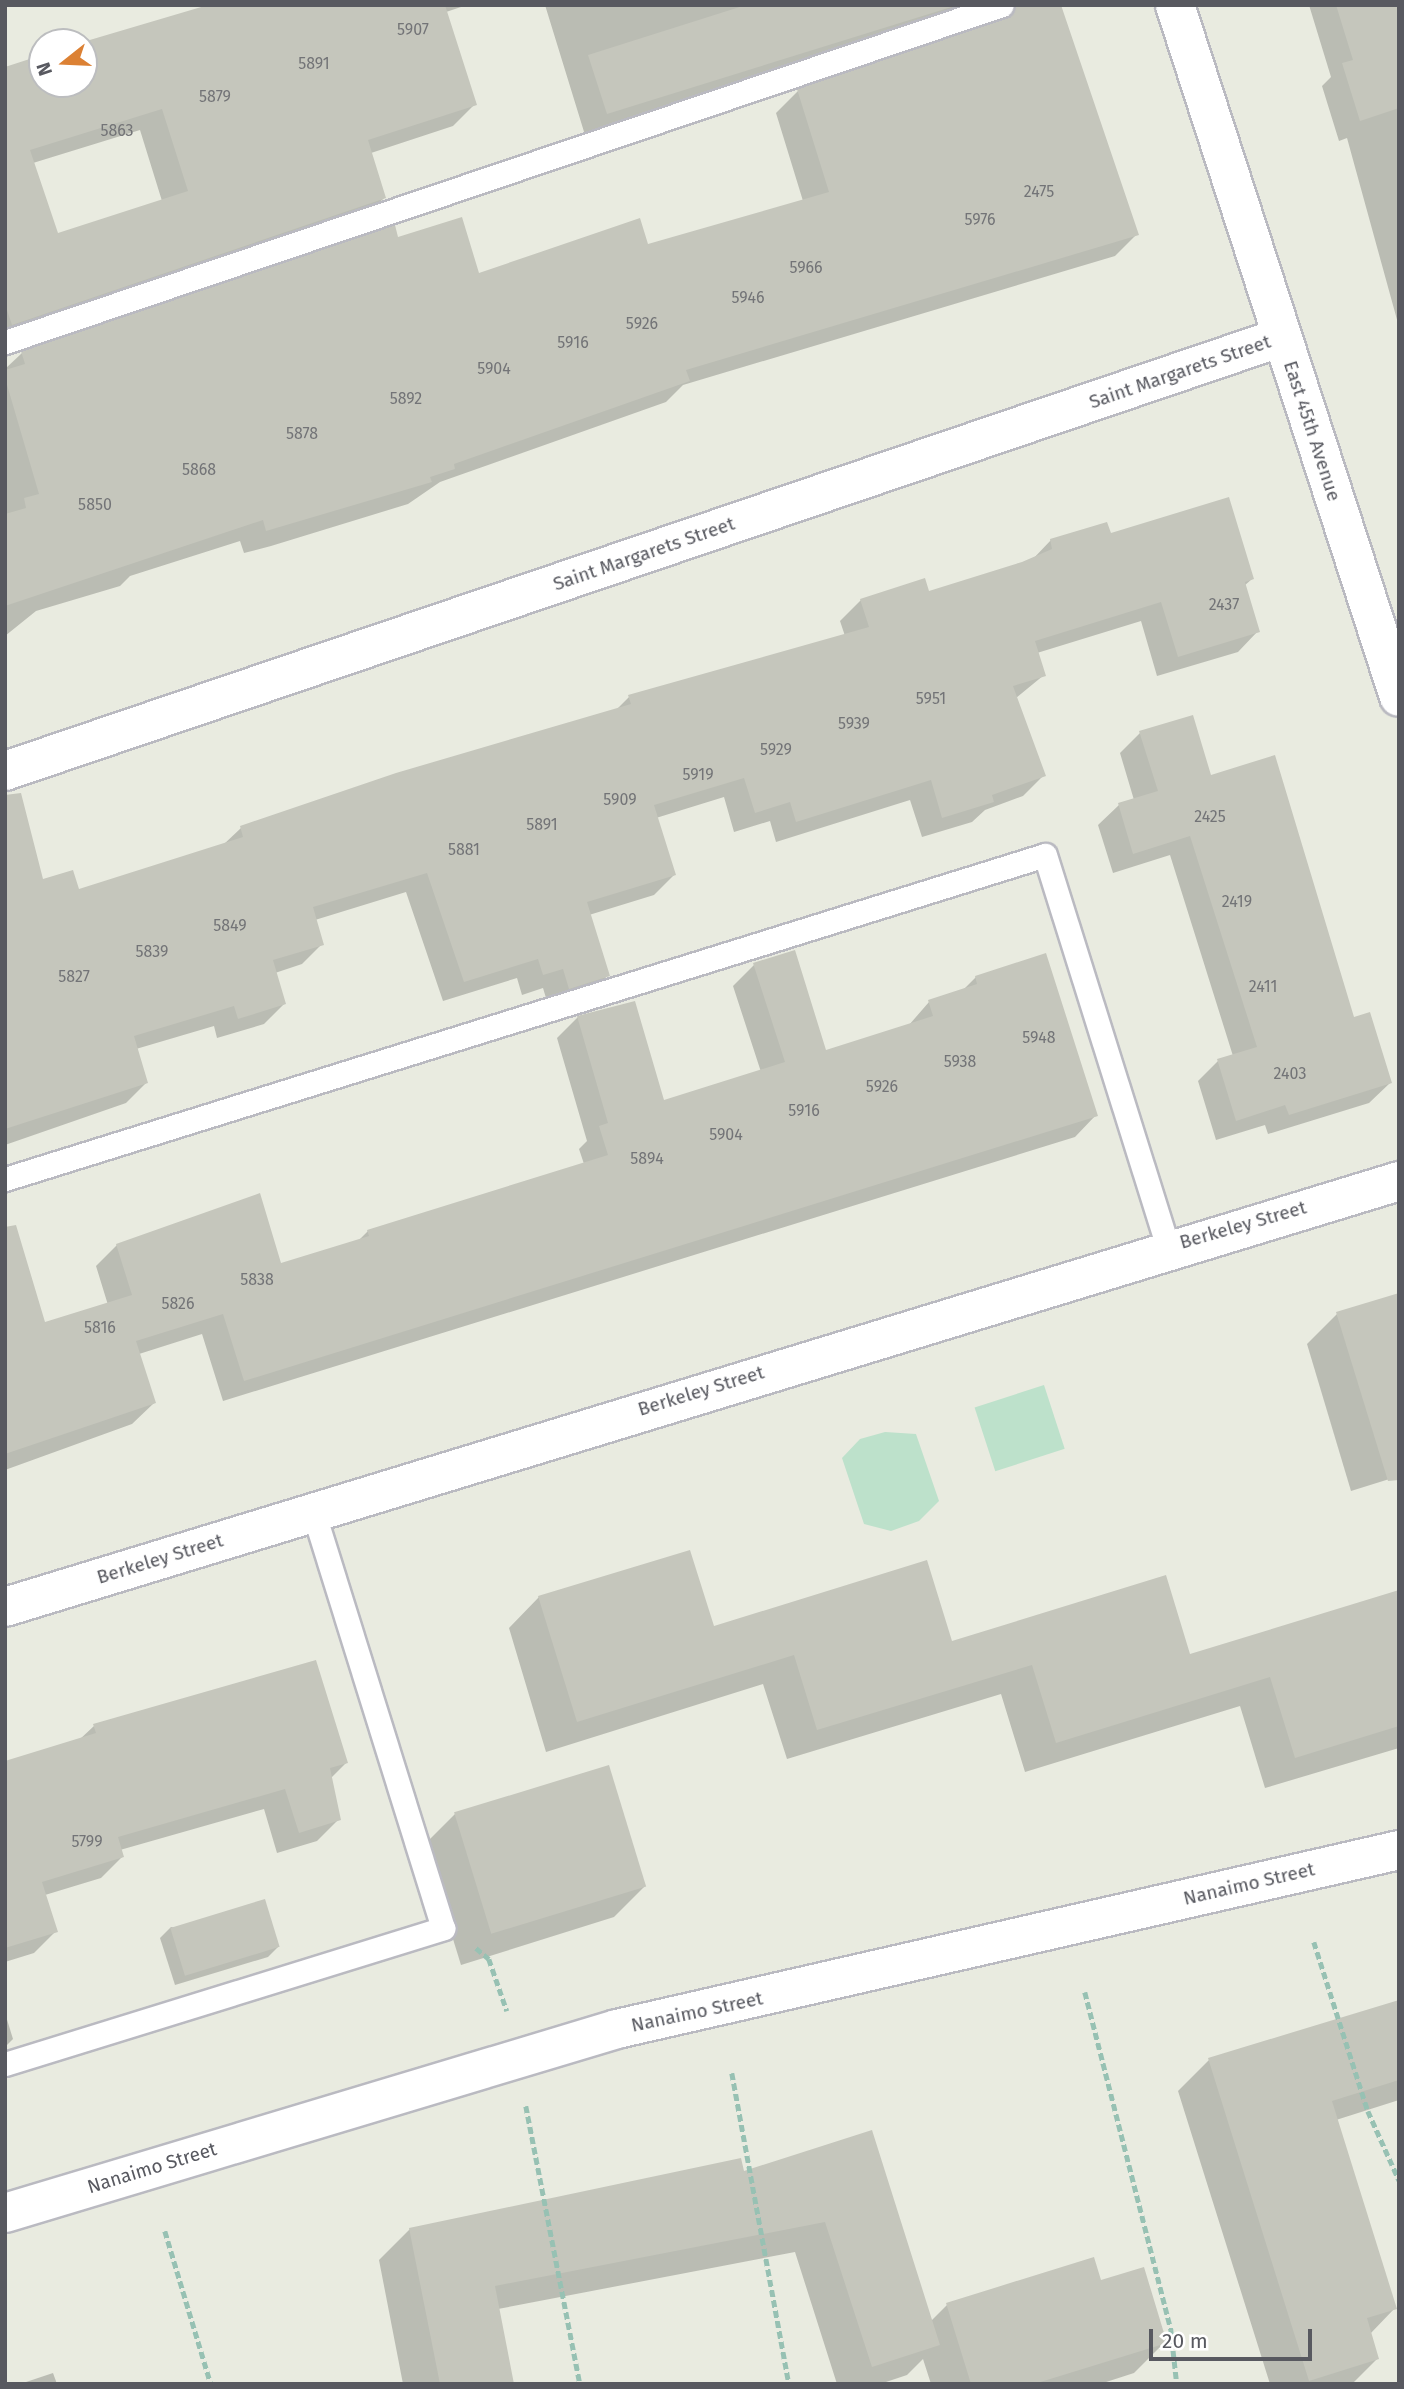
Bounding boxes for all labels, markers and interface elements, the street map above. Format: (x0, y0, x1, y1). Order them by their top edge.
house number: 5907 (397, 20, 429, 40)
north arrow (28, 28, 98, 98)
house number: 5891 (298, 54, 330, 74)
text: N (32, 59, 57, 79)
house number: 5879 (199, 87, 231, 107)
house number: 5863 (100, 121, 134, 141)
house number: 2475 (1024, 182, 1054, 202)
house number: 5976 (964, 210, 996, 230)
house number: 5966 (789, 258, 823, 278)
house number: 5946 (731, 288, 765, 308)
house number: 5926 (626, 314, 658, 334)
street label: Saint Margarets Street (1086, 330, 1274, 414)
house number: 5916 (557, 333, 589, 353)
street label: East 45th Avenue (1279, 358, 1345, 504)
house number: 5904 (477, 359, 511, 379)
house number: 5892 (390, 389, 422, 409)
house number: 5878 (286, 424, 318, 444)
house number: 5868 (182, 460, 216, 480)
house number: 5850 (78, 495, 112, 515)
street label: Saint Margarets Street (550, 512, 738, 596)
house number: 2437 (1209, 595, 1239, 615)
house number: 5951 (916, 689, 946, 709)
house number: 5939 (838, 714, 870, 734)
house number: 5929 (760, 740, 792, 760)
house number: 5919 (682, 765, 714, 785)
house number: 5909 (603, 790, 637, 810)
house number: 2425 (1194, 807, 1226, 827)
house number: 5891 (526, 815, 558, 835)
house number: 5881 (448, 840, 480, 860)
house number: 2419 (1222, 892, 1252, 912)
house number: 5849 (213, 916, 247, 936)
house number: 5839 (135, 942, 169, 962)
house number: 5827 (58, 967, 90, 987)
house number: 2411 (1249, 977, 1277, 997)
house number: 5948 (1022, 1028, 1056, 1048)
house number: 5938 (944, 1052, 976, 1072)
house number: 2403 (1274, 1064, 1306, 1084)
house number: 5926 (866, 1077, 898, 1097)
house number: 5916 (788, 1101, 820, 1121)
house number: 5904 (709, 1125, 743, 1145)
house number: 5894 (630, 1149, 664, 1169)
street label: Berkeley Street (1177, 1196, 1309, 1254)
house number: 5838 (240, 1270, 274, 1290)
house number: 5826 (161, 1294, 195, 1314)
house number: 5816 (84, 1318, 116, 1338)
street label: Berkeley Street (635, 1361, 767, 1421)
street label: Berkeley Street (94, 1529, 226, 1589)
house number: 5799 (71, 1832, 103, 1852)
street label: Nanaimo Street (1181, 1858, 1317, 1910)
street label: Nanaimo Street (629, 1987, 765, 2037)
street label: Nanaimo Street (85, 2137, 219, 2199)
scale bar (1152, 2316, 1315, 2360)
text: 20 m (1162, 2328, 1208, 2354)

